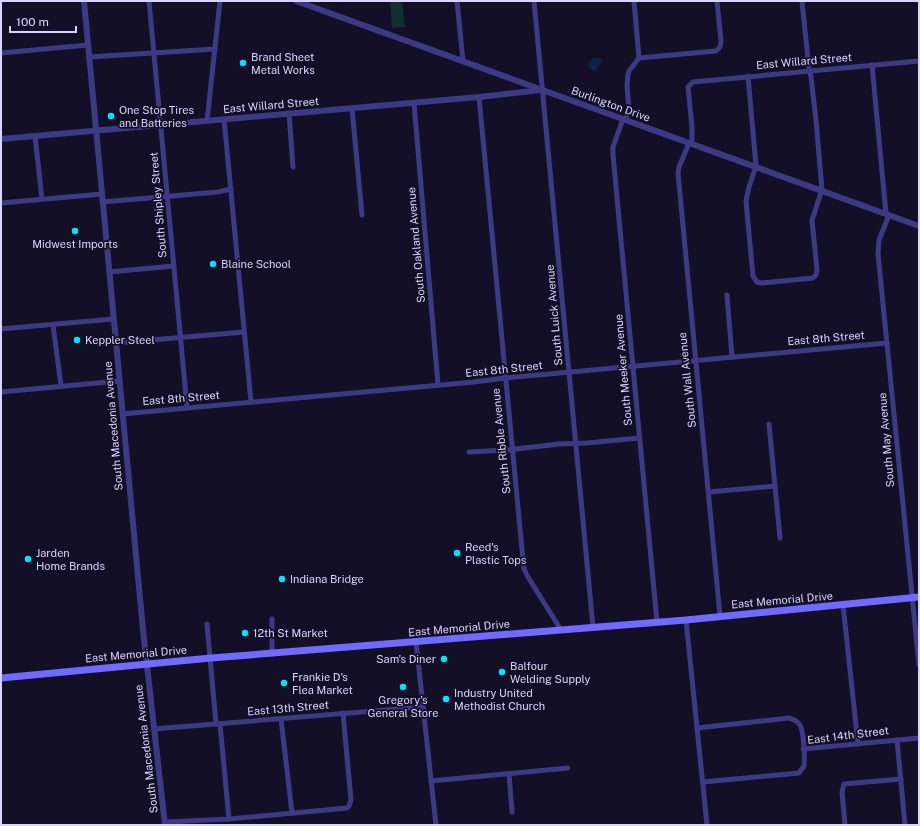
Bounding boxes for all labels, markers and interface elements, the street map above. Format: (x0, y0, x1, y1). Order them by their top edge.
scale bar (10, 8, 76, 34)
text: 100 m (16, 15, 49, 29)
place label: Brand Sheet Metal Works (251, 51, 315, 76)
street label: East Willard Street (756, 51, 852, 71)
marker: Brand Sheet Metal Works (238, 58, 248, 68)
street label: Burlington Drive (570, 84, 652, 124)
street label: East Willard Street (223, 95, 319, 115)
place label: One Stop Tires and Batteries (119, 104, 195, 129)
marker: One Stop Tires and Batteries (106, 111, 116, 121)
street label: South Shipley Street (147, 152, 169, 258)
street label: South Oakland Avenue (405, 187, 427, 303)
marker: Midwest Imports (70, 226, 80, 236)
place label: Midwest Imports (32, 238, 118, 250)
place label: Blaine School (221, 258, 291, 270)
marker: Blaine School (208, 259, 218, 269)
street label: South Luick Avenue (544, 264, 564, 366)
street label: South Meeker Avenue (612, 314, 634, 426)
street label: East 8th Street (787, 329, 865, 347)
street label: South Wall Avenue (676, 332, 698, 428)
place label: Keppler Steel (85, 334, 155, 346)
marker: Keppler Steel (72, 335, 82, 345)
street label: East 8th Street (465, 359, 543, 379)
street label: South Macedonia Avenue (101, 361, 125, 491)
street label: South Ribble Avenue (489, 388, 513, 494)
street label: East 8th Street (142, 389, 220, 407)
street label: South May Avenue (876, 392, 896, 488)
place label: Reed's Plastic Tops (465, 541, 527, 566)
place label: Jarden Home Brands (36, 547, 105, 572)
marker: Reed's Plastic Tops (452, 548, 462, 558)
marker: Jarden Home Brands (23, 554, 33, 564)
place label: Indiana Bridge (290, 573, 364, 585)
marker: Indiana Bridge (277, 574, 287, 584)
street label: East Memorial Drive (731, 590, 833, 610)
street label: East Memorial Drive (408, 618, 510, 638)
place label: 12th St Market (253, 627, 328, 639)
marker: 12th St Market (240, 628, 250, 638)
street label: East Memorial Drive (85, 644, 187, 664)
place label: Sam's Diner (376, 653, 436, 665)
marker: Sam's Diner (439, 654, 449, 664)
place label: Balfour Welding Supply (510, 660, 591, 685)
marker: Balfour Welding Supply (497, 667, 507, 677)
place label: Frankie D's Flea Market (292, 671, 353, 696)
marker: Frankie D's Flea Market (279, 678, 289, 688)
marker: Gregory's General Store (398, 682, 408, 692)
street label: South Macedonia Avenue (132, 684, 160, 814)
place label: Industry United Methodist Church (454, 687, 545, 712)
place label: Gregory's General Store (367, 694, 439, 719)
marker: Industry United Methodist Church (441, 694, 451, 704)
street label: East 13th Street (247, 698, 329, 718)
street label: East 14th Street (807, 724, 889, 746)

